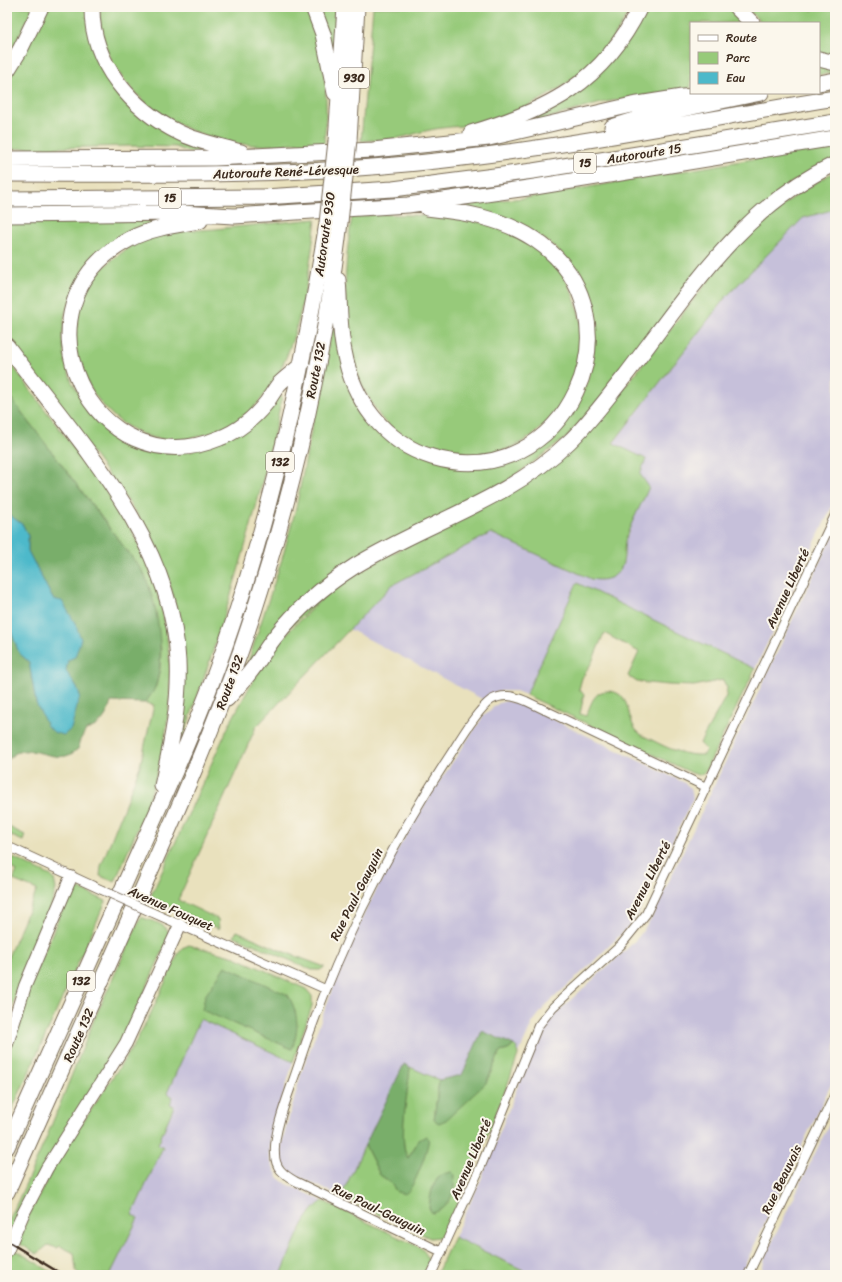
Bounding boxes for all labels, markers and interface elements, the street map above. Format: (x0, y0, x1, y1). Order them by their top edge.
legend (690, 22, 820, 94)
text: Route (726, 27, 757, 49)
text: Parc (726, 47, 750, 69)
text: Eau (726, 67, 746, 89)
road number: 930 (339, 68, 369, 88)
street label: Autoroute 15 (604, 136, 683, 171)
road number: 15 (574, 153, 596, 173)
street label: Autoroute René-Lévesque (212, 157, 359, 186)
road number: 15 (159, 188, 181, 208)
street label: Autoroute 930 (307, 190, 342, 279)
street label: Route 132 (299, 339, 332, 400)
road number: 132 (266, 452, 294, 472)
street label: Avenue Liberté (758, 544, 816, 633)
street label: Route 132 (209, 651, 250, 713)
street label: Avenue Liberté (617, 837, 677, 925)
street label: Rue Paul-Gauguin (323, 844, 390, 945)
street label: Avenue Fouquet (124, 879, 217, 938)
road number: 132 (67, 971, 95, 991)
street label: Route 132 (56, 1004, 101, 1066)
street label: Avenue Liberté (443, 1115, 498, 1204)
street label: Rue Beauvais (755, 1140, 808, 1218)
street label: Rue Paul-Gauguin (328, 1177, 429, 1242)

